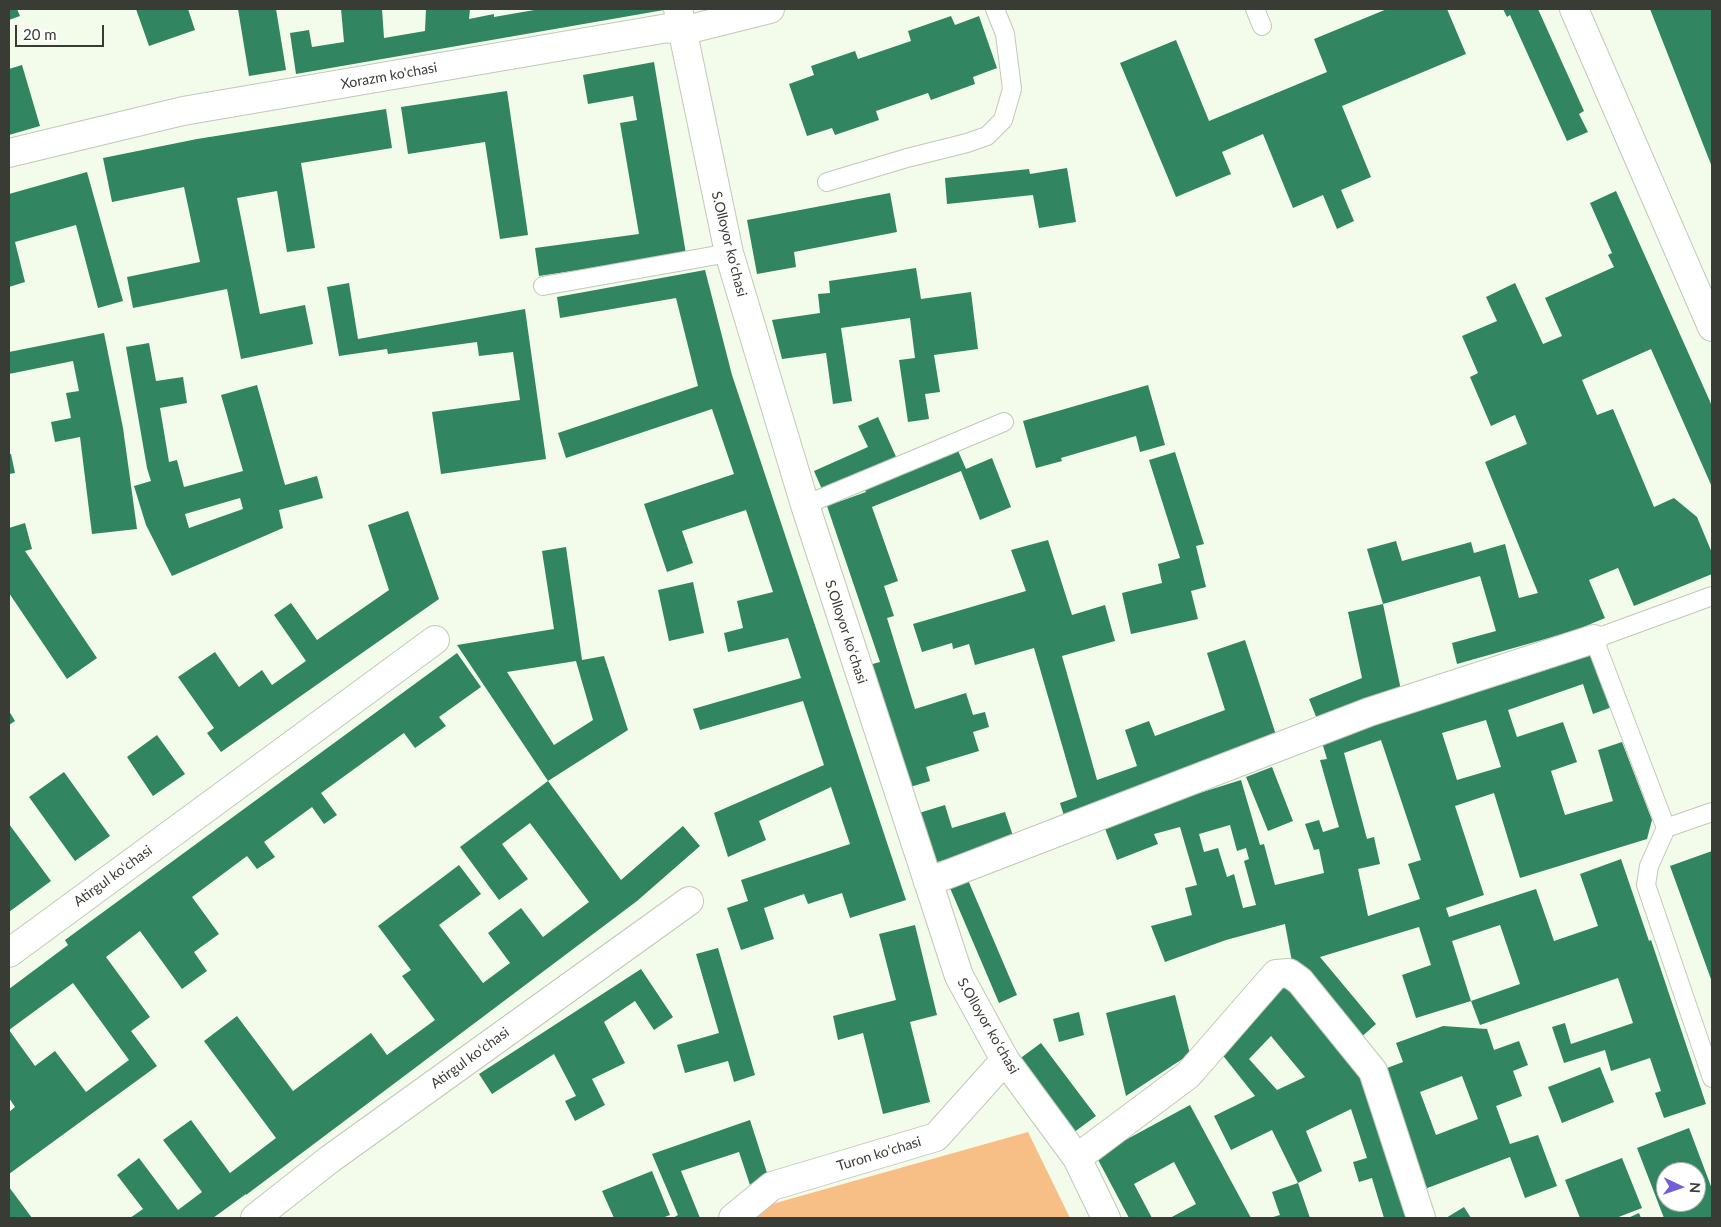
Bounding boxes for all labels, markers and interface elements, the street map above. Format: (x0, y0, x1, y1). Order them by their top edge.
scale bar (18, 15, 106, 47)
text: 20 m (23, 25, 57, 43)
street label: Xorazm ko'chasi (339, 59, 439, 93)
street label: S.Olloyor koʻchasi (708, 190, 750, 298)
street label: S.Olloyor koʻchasi (821, 578, 871, 686)
street label: Atirgul koʻchasi (70, 842, 156, 910)
street label: S.Olloyor koʻchasi (954, 975, 1022, 1077)
street label: Atirgul koʻchasi (427, 1024, 513, 1092)
street label: Turon koʻchasi (835, 1133, 923, 1175)
north arrow (1656, 1162, 1706, 1212)
text: N (1687, 1182, 1704, 1194)

